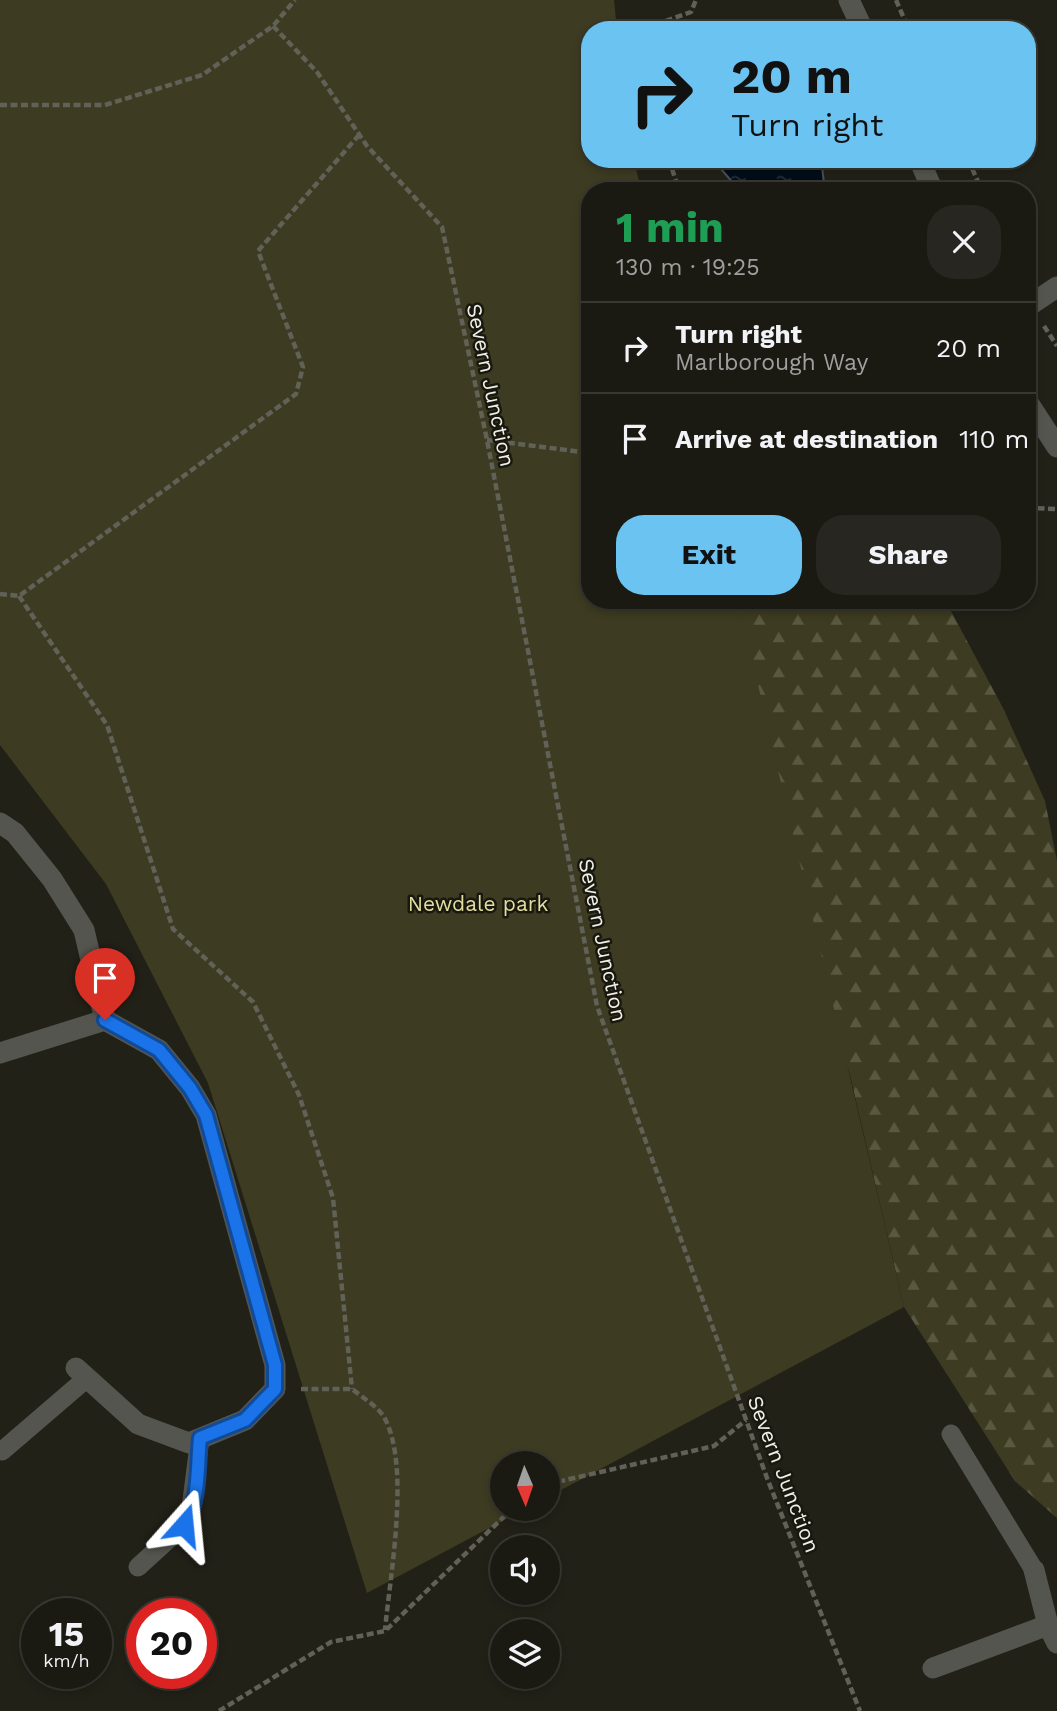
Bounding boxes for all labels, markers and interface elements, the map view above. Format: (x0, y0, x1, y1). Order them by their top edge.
text: 20 m (731, 47, 852, 105)
icon: right (616, 49, 707, 140)
text: Turn right (731, 106, 883, 144)
text: 1 min (616, 203, 724, 252)
button: close (927, 205, 1001, 279)
text: 130 m · 19:25 (616, 254, 760, 281)
street label: Severn Junction (462, 301, 520, 469)
text: Turn right (675, 319, 802, 349)
icon: right (616, 329, 654, 367)
text: 20 m (936, 333, 1001, 363)
text: Marlborough Way (675, 349, 868, 376)
icon: arrive (616, 420, 654, 458)
text: Arrive at destination (675, 424, 938, 454)
text: 110 m (959, 424, 1029, 454)
button: Exit (616, 515, 802, 595)
button: Share (816, 515, 1001, 595)
street label: Severn Junction (574, 856, 632, 1024)
park label: Newdale park (408, 891, 548, 916)
pin (75, 948, 135, 1020)
icon: arrive (86, 959, 124, 997)
street label: Severn Junction (743, 1392, 825, 1556)
north arrow (490, 1451, 560, 1521)
map controls (490, 1451, 560, 1689)
position arrow (147, 1488, 221, 1562)
button: sound (490, 1535, 560, 1605)
speed limit sign: 20 (126, 1598, 217, 1689)
text: 15 (49, 1613, 84, 1655)
button: layers (490, 1619, 560, 1689)
text: km/h (43, 1650, 90, 1671)

